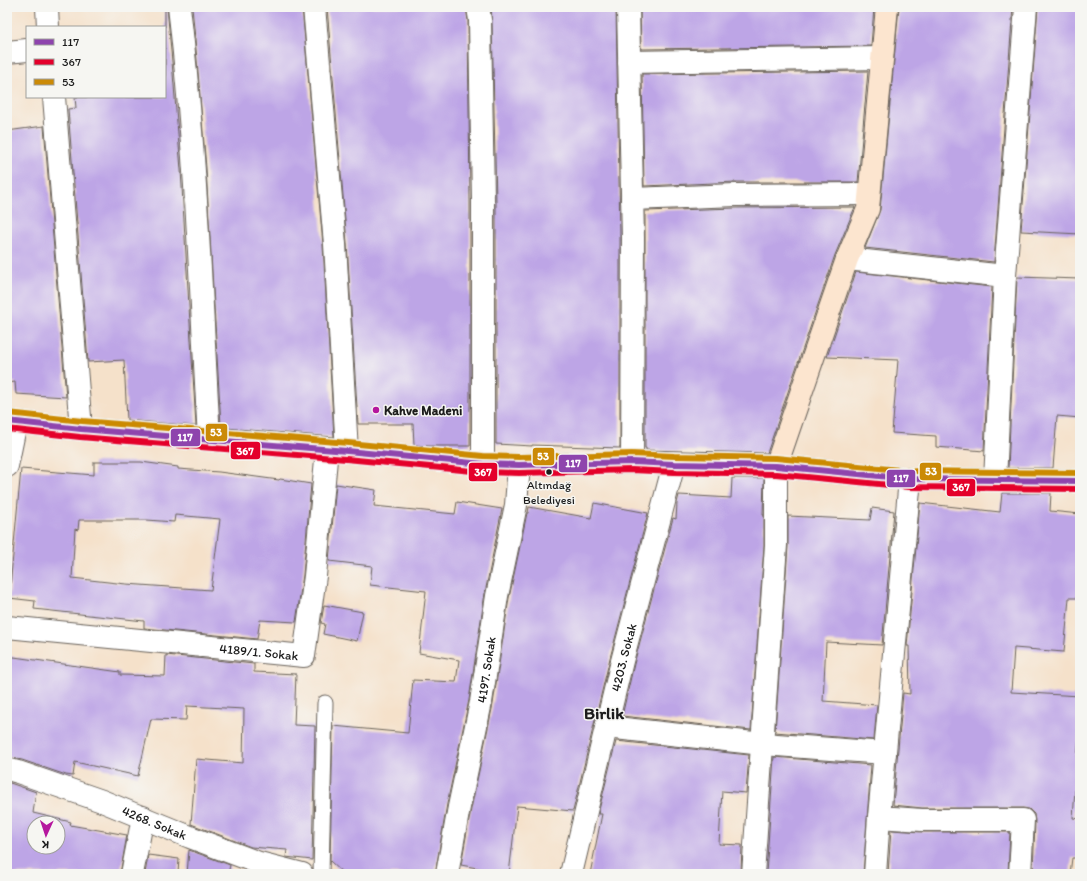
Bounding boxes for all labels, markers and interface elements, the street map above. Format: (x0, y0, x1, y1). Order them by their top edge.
legend (26, 26, 166, 98)
text: 117 (62, 35, 79, 49)
text: 367 (62, 55, 81, 69)
text: 53 (62, 75, 75, 89)
place label: Kahve Madeni (384, 403, 462, 418)
marker: Kahve Madeni (371, 405, 381, 415)
line badge: 53 (205, 423, 228, 442)
text: 53 (210, 426, 222, 439)
line badge: 117 (170, 428, 201, 447)
text: 117 (177, 431, 193, 444)
line badge: 367 (230, 441, 261, 460)
text: 367 (236, 445, 254, 458)
line badge: 53 (532, 447, 555, 466)
text: 53 (537, 450, 549, 463)
line badge: 117 (558, 454, 588, 473)
text: 117 (565, 457, 581, 470)
line badge: 367 (468, 462, 498, 482)
line badge: 53 (919, 462, 942, 481)
text: 53 (925, 465, 937, 478)
text: 367 (474, 466, 492, 479)
marker: Altındağ Belediyesi (544, 467, 554, 477)
line badge: 117 (886, 469, 916, 488)
text: 117 (893, 472, 909, 485)
place label: Altındağ Belediyesi (523, 478, 575, 507)
line badge: 367 (946, 478, 976, 497)
text: 367 (952, 481, 970, 494)
street label: 4203. Sokak (608, 621, 639, 693)
street label: 4197. Sokak (473, 635, 498, 704)
street label: 4189/1. Sokak (219, 640, 299, 663)
district label: Birlik (584, 703, 624, 723)
street label: 4268. Sokak (120, 803, 189, 843)
north arrow (26, 815, 66, 855)
text: K (41, 838, 49, 851)

